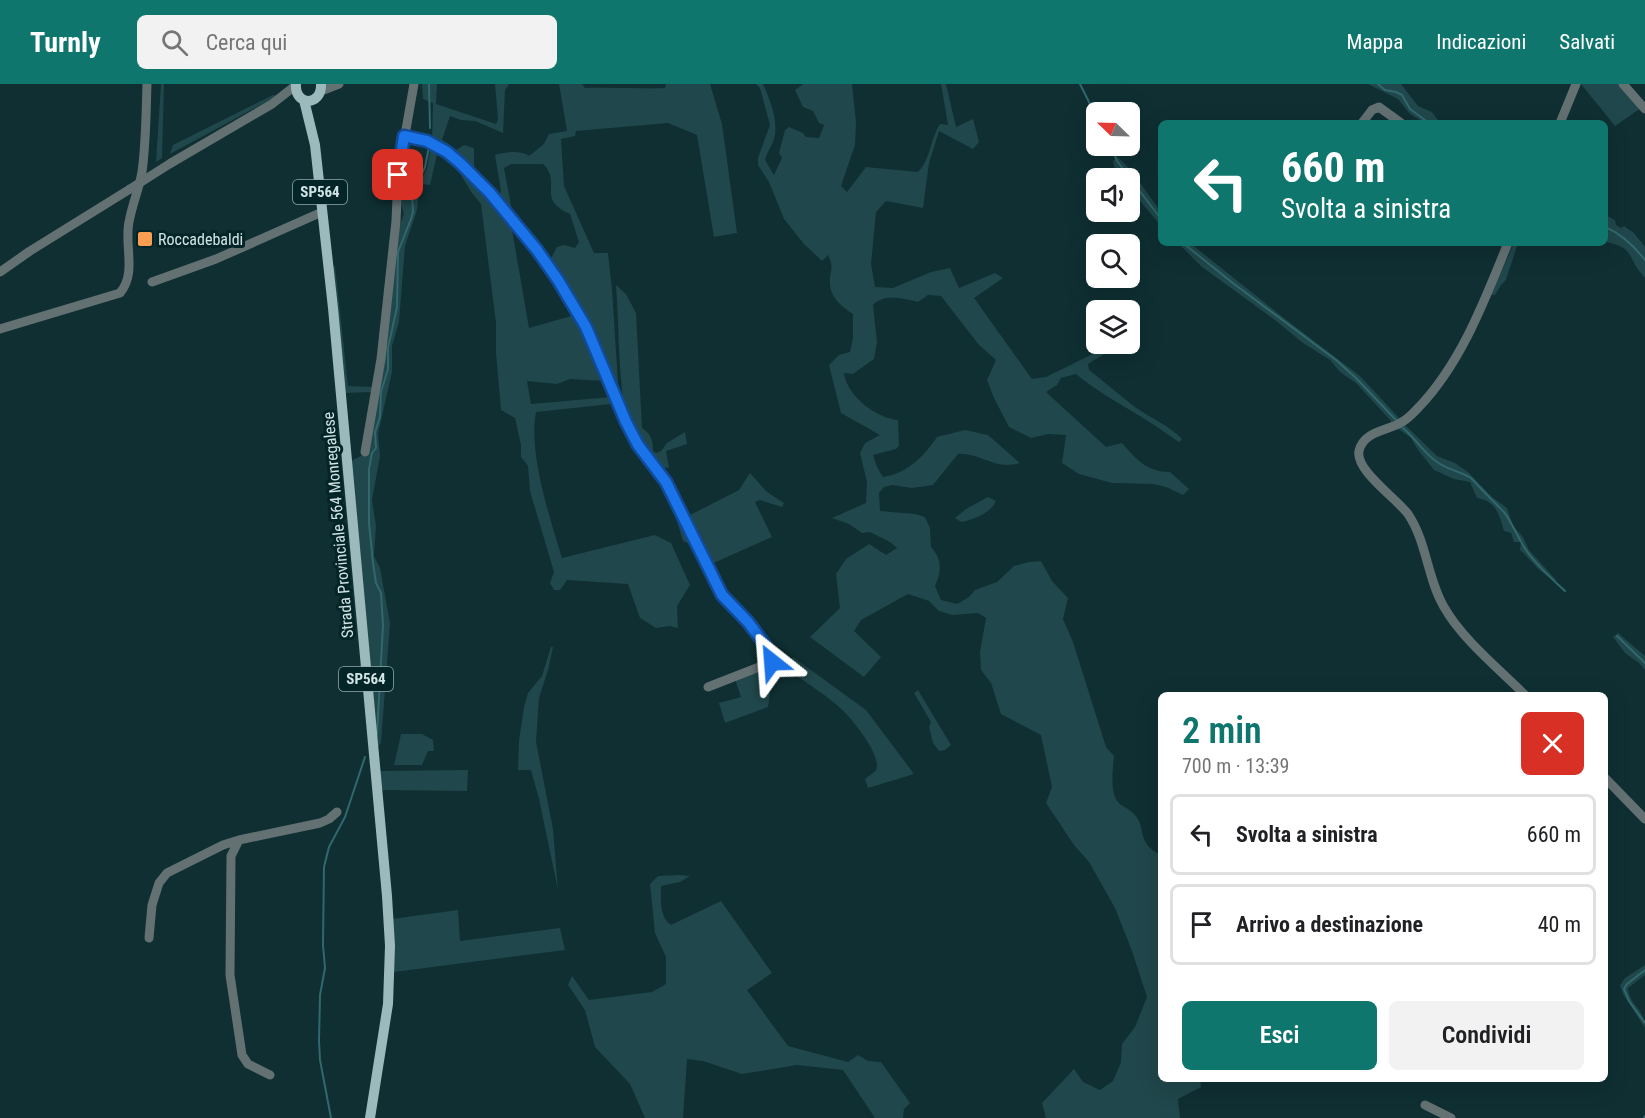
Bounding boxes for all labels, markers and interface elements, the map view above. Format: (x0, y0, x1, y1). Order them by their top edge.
search box (137, 15, 557, 69)
text: Turnly (30, 26, 101, 59)
icon: search (158, 26, 191, 59)
text: Cerca qui (206, 30, 287, 55)
text: Mappa (1347, 30, 1403, 54)
text: Indicazioni (1436, 30, 1526, 54)
text: Salvati (1559, 30, 1615, 54)
north arrow (1086, 102, 1140, 156)
map controls (1086, 102, 1140, 354)
text: 660 m (1281, 143, 1386, 192)
icon: left (1182, 144, 1260, 222)
pin (372, 149, 423, 200)
icon: arrive (381, 158, 414, 191)
button: sound (1086, 168, 1140, 222)
road number: SP564 (293, 180, 347, 204)
text: Svolta a sinistra (1281, 193, 1451, 225)
marker: Roccadebaldi (136, 230, 154, 248)
place label: Roccadebaldi (158, 230, 243, 249)
button: search (1086, 234, 1140, 288)
button: layers (1086, 300, 1140, 354)
street label: Strada Provinciale 564 Monregalese (319, 411, 357, 639)
position arrow (740, 630, 804, 694)
road number: SP564 (339, 667, 393, 691)
text: 2 min (1182, 710, 1262, 752)
button: close (1521, 712, 1584, 775)
text: 700 m · 13:39 (1182, 754, 1289, 778)
icon: left (1185, 818, 1218, 851)
text: Svolta a sinistra (1236, 822, 1378, 847)
text: 660 m (1527, 822, 1581, 847)
icon: arrive (1185, 908, 1218, 941)
text: Arrivo a destinazione (1236, 912, 1423, 937)
text: 40 m (1538, 912, 1581, 937)
button: Esci (1182, 1001, 1377, 1070)
button: Condividi (1389, 1001, 1584, 1070)

